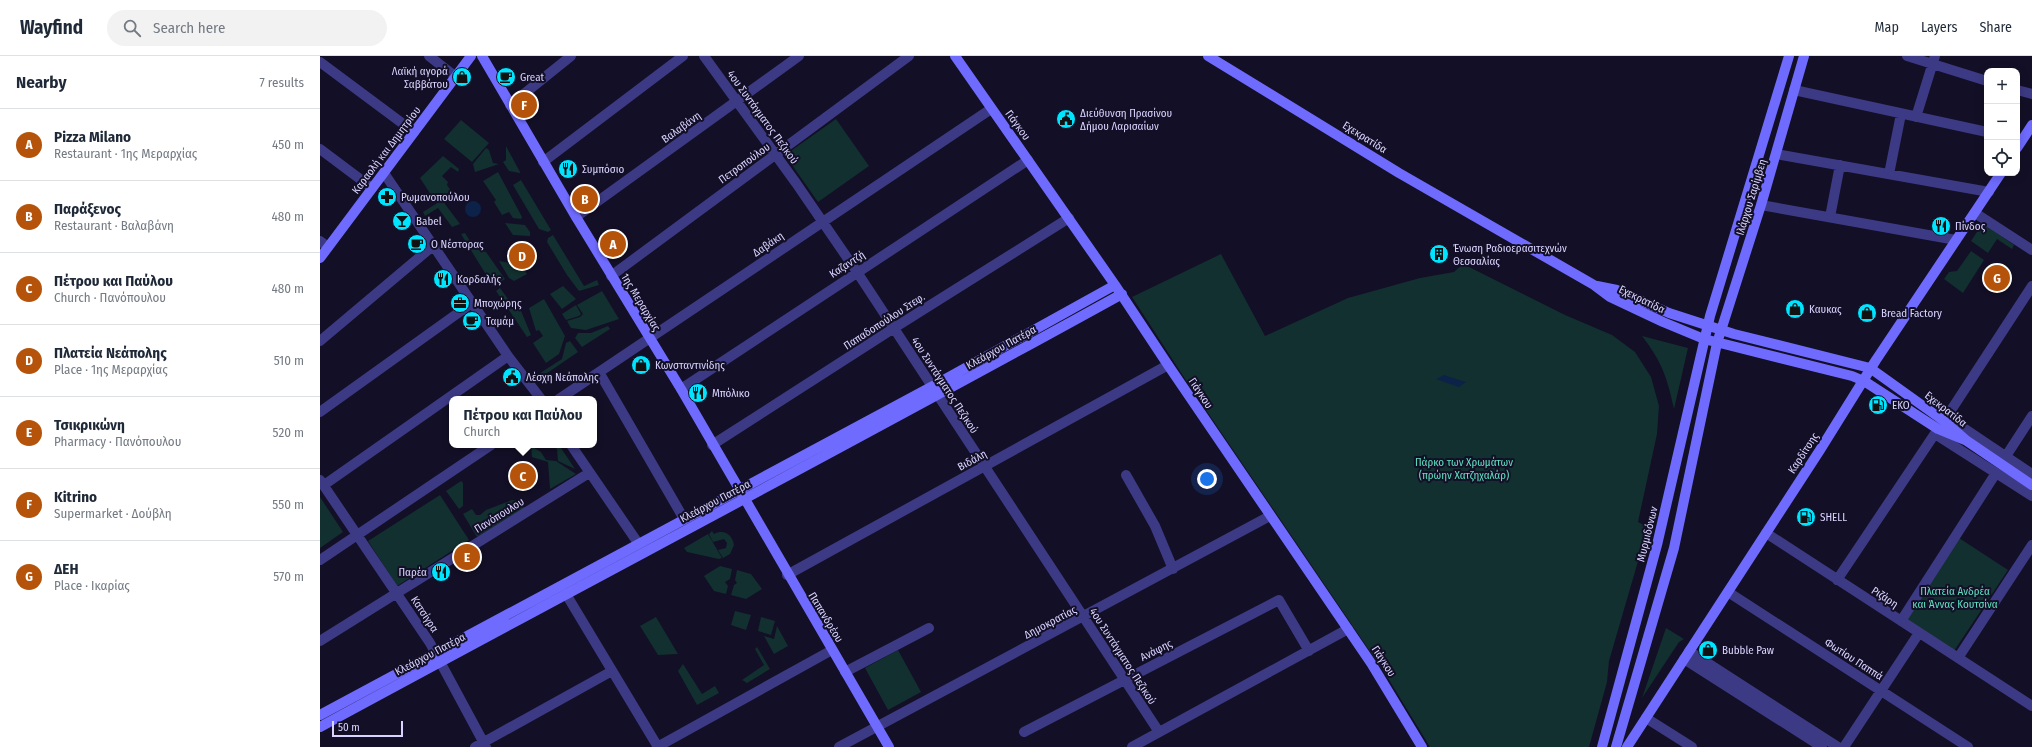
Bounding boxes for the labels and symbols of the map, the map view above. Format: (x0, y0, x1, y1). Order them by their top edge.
place label: Λαϊκή αγορά Σαββάτου (392, 65, 448, 91)
shop icon: Λαϊκή αγορά Σαββάτου (451, 66, 473, 88)
cafe icon: Great (495, 66, 517, 88)
street label: 4ου Συντάγματος Πεζικού (724, 68, 801, 167)
place label: Great (520, 71, 545, 84)
pin: F (511, 90, 537, 120)
street label: Καραολή και Δημητρίου (349, 104, 423, 197)
place label: Διεύθυνση Πρασίνου Δήμου Λαρισαίων (1080, 107, 1172, 133)
street label: Γιάγκου (1002, 108, 1033, 143)
public building icon: Διεύθυνση Πρασίνου Δήμου Λαρισαίων (1055, 108, 1077, 130)
street label: Βαλαβάνη (659, 109, 703, 146)
street label: Εχεκρατίδα (1340, 119, 1389, 156)
street label: Πετροπούλου (716, 140, 773, 186)
street label: Ιλάρχου Σαρίμβεη (1734, 157, 1769, 237)
restaurant icon: Συμπόσιο (557, 158, 579, 180)
place label: Συμπόσιο (582, 163, 624, 176)
pin: B (572, 184, 598, 214)
pharmacy icon: Ρωμανοπούλου (376, 186, 398, 208)
place label: Ρωμανοπούλου (401, 191, 470, 204)
bar icon: Babel (391, 210, 413, 232)
place label: Babel (416, 215, 442, 228)
restaurant icon: Πίνδος (1930, 215, 1952, 237)
place label: Πίνδος (1955, 220, 1986, 233)
pin: A (600, 229, 626, 259)
street label: Δαβάκη (750, 229, 786, 260)
cafe icon: Ο Νέστορας (406, 233, 428, 255)
place label: Ο Νέστορας (431, 238, 484, 251)
pin: D (509, 241, 535, 271)
place label: Ένωση Ραδιοερασιτεχνών Θεσσαλίας (1453, 242, 1567, 268)
building icon: Ένωση Ραδιοερασιτεχνών Θεσσαλίας (1428, 243, 1450, 265)
street label: Καζαντζή (827, 248, 868, 281)
pin: G (1984, 263, 2010, 293)
restaurant icon: Κορδαλής (432, 268, 454, 290)
street label: 1ης Μεραρχίας (618, 271, 663, 334)
place label: Κορδαλής (457, 273, 502, 286)
street label: Εχεκρατίδα (1617, 283, 1667, 316)
street label: Παπαδοπούλου Στεφ. (841, 290, 927, 352)
office icon: Μποχώρης (449, 292, 471, 314)
place label: Μποχώρης (474, 297, 522, 310)
shop icon: Καυκας (1784, 298, 1806, 320)
shop icon: Bread Factory (1856, 302, 1878, 324)
place label: Καυκας (1809, 303, 1842, 316)
place label: Bread Factory (1881, 307, 1942, 320)
cafe icon: Ταμάμ (461, 310, 483, 332)
place label: Ταμάμ (486, 315, 514, 328)
street label: Κλεάρχου Πατέρα (964, 323, 1039, 372)
street label: 4ου Συντάγματος Πεζικού (909, 335, 981, 436)
shop icon: Κωνσταντινίδης (630, 354, 652, 376)
place label: Κωνσταντινίδης (655, 359, 725, 372)
public building icon: Λέσχη Νεάπολης (501, 366, 523, 388)
place label: Λέσχη Νεάπολης (526, 371, 599, 384)
street label: Γιάγκου (1186, 375, 1216, 411)
restaurant icon: Μπόλικο (687, 382, 709, 404)
place label: Μπόλικο (712, 387, 750, 400)
street label: Εχεκρατίδα (1922, 389, 1969, 430)
fuel station icon: EKO (1867, 394, 1889, 416)
place label: EKO (1892, 399, 1910, 412)
street label: Καρδίτσης (1785, 430, 1822, 476)
street label: Βιδάλη (955, 447, 989, 474)
park label: Πάρκο των Χρωμάτων (πρώην Χατζηχαλάρ) (1415, 456, 1513, 482)
pin: C (510, 461, 536, 491)
your location (1197, 469, 1217, 489)
street label: Κλεάρχου Πατέρα (678, 477, 753, 525)
street label: Πανόπουλου (472, 495, 527, 536)
street label: Μυρμιδόνων (1634, 505, 1661, 563)
fuel station icon: SHELL (1795, 506, 1817, 528)
place label: SHELL (1820, 511, 1847, 524)
pin: E (454, 542, 480, 572)
restaurant icon: Παρέα (430, 561, 452, 583)
place label: Παρέα (398, 566, 427, 579)
street label: Ριζάρη (1869, 584, 1901, 611)
park label: Πλατεία Ανδρέα και Άννας Κουτσίνα (1912, 585, 1998, 611)
street label: Παπανδρέου (805, 590, 846, 645)
street label: Κατσίγρα (408, 594, 441, 635)
street label: Δημοκρατίας (1022, 603, 1079, 642)
street label: 4ου Συντάγματος Πεζικού (1087, 606, 1159, 707)
street label: Κλεάρχου Πατέρα (393, 630, 468, 678)
street label: Φωτίου Παππά (1822, 636, 1885, 683)
street label: Ανάφης (1138, 637, 1175, 664)
shop icon: Bubble Paw (1697, 639, 1719, 661)
street label: Γιάγκου (1369, 643, 1398, 679)
place label: Bubble Paw (1722, 644, 1774, 657)
scale bar (332, 719, 403, 738)

